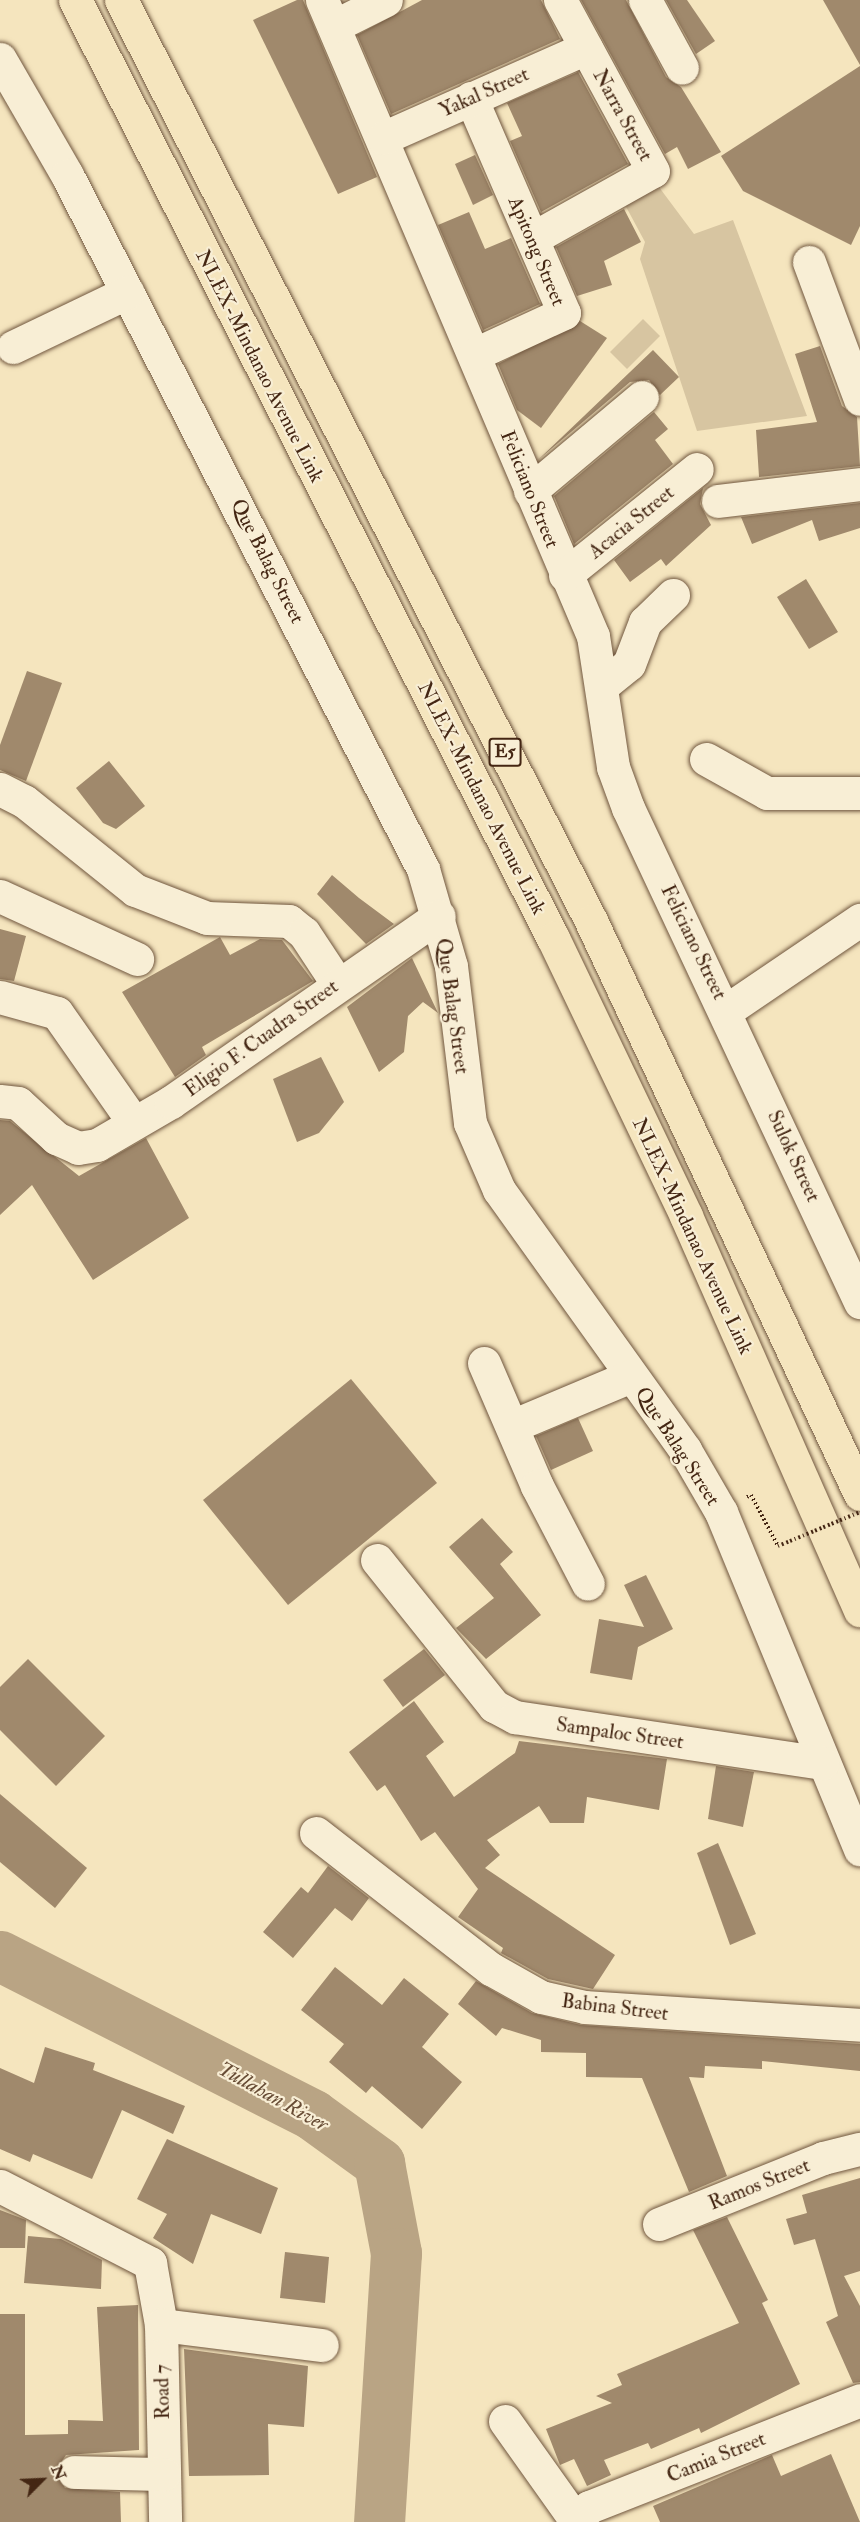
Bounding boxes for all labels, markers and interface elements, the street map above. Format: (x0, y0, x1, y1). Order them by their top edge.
street label: Yakal Street (436, 62, 532, 122)
street label: Narra Street (588, 65, 658, 165)
street label: Apitong Street (503, 193, 571, 309)
street label: NLEX-Mindanao Avenue Link (191, 246, 329, 486)
street label: Feliciano Street (496, 427, 564, 551)
street label: Acacia Street (583, 480, 679, 564)
street label: Que Balag Street (226, 495, 310, 627)
street label: NLEX-Mindanao Avenue Link (413, 678, 551, 918)
road number: E5 (488, 737, 522, 767)
street label: Feliciano Street (656, 881, 732, 1003)
street label: Que Balag Street (432, 937, 474, 1075)
street label: Eligio F. Cuadra Street (179, 974, 343, 1102)
street label: Sulok Street (762, 1107, 826, 1205)
street label: NLEX-Mindanao Avenue Link (628, 1114, 758, 1358)
street label: Que Balag Street (631, 1382, 725, 1510)
street label: Sampaloc Street (555, 1712, 685, 1754)
street label: Babina Street (560, 1989, 670, 2025)
water label: Tullahan River (214, 2057, 332, 2137)
street label: Ramos Street (705, 2153, 813, 2215)
street label: Road 7 (150, 2364, 174, 2420)
street label: Camia Street (663, 2426, 769, 2488)
north arrow (12, 2450, 72, 2510)
text: N (46, 2462, 70, 2483)

